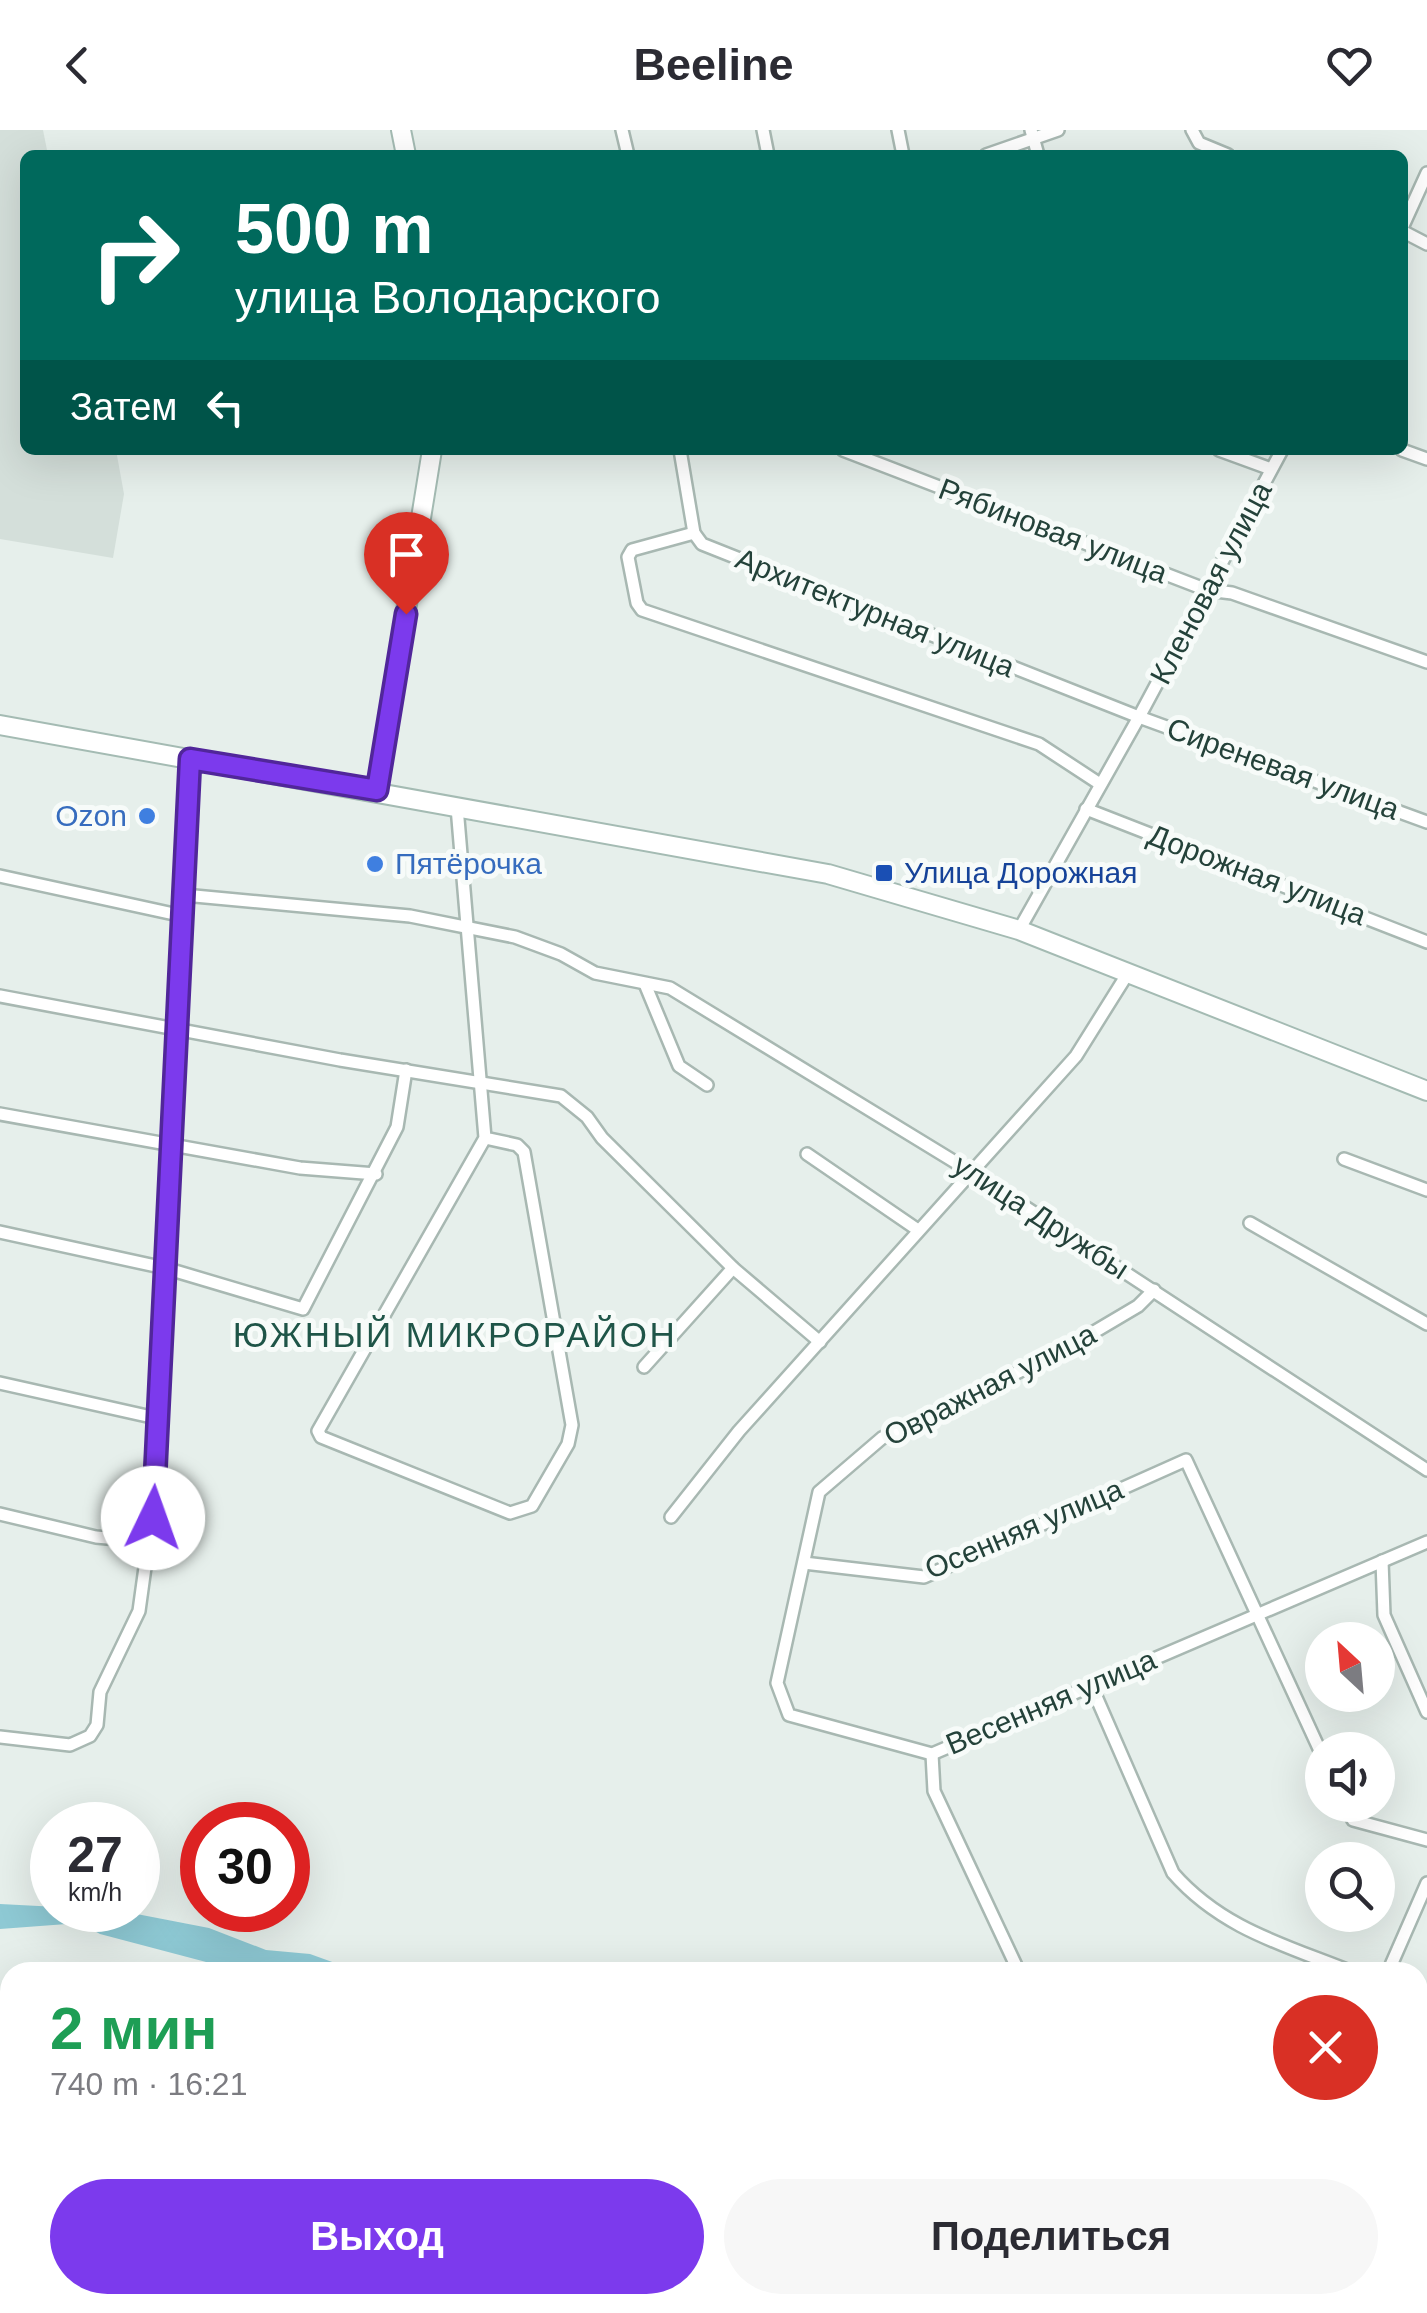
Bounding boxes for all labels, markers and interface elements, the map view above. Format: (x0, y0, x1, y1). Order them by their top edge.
icon: back (50, 38, 105, 93)
icon: heart (1322, 38, 1377, 93)
text: Beeline (633, 39, 794, 90)
icon: right (70, 190, 200, 320)
text: 500 m (235, 190, 433, 268)
text: улица Володарского (235, 272, 661, 323)
icon: left (198, 380, 253, 435)
text: Затем (70, 386, 178, 428)
street label: Рябиновая улица (934, 472, 1172, 589)
street label: Кленовая улица (1143, 476, 1278, 690)
pin (364, 512, 449, 615)
icon: arrive (379, 527, 434, 582)
street label: Архитектурная улица (731, 542, 1020, 684)
street label: Сиреневая улица (1163, 711, 1404, 826)
place label: Ozon (55, 799, 127, 832)
marker: Ozon (136, 805, 158, 827)
street label: Дорожная улица (1144, 818, 1371, 931)
place label: Пятёрочка (395, 847, 542, 880)
marker: Пятёрочка (364, 853, 386, 875)
place label: Улица Дорожная (904, 856, 1137, 889)
marker: Улица Дорожная (873, 862, 895, 884)
street label: улица Дружбы (948, 1148, 1135, 1285)
district label: ЮЖНЫЙ МИКРОРАЙОН (233, 1315, 677, 1354)
street label: Овражная улица (878, 1317, 1101, 1452)
position arrow (101, 1466, 205, 1570)
street label: Осенняя улица (920, 1472, 1128, 1585)
north arrow (1305, 1622, 1395, 1712)
map controls (1305, 1622, 1395, 1932)
street label: Весенняя улица (941, 1642, 1161, 1761)
button: sound (1305, 1732, 1395, 1822)
speed limit sign: 30 (180, 1802, 310, 1932)
text: 27 (67, 1827, 123, 1883)
button: search (1305, 1842, 1395, 1932)
text: km/h (68, 1878, 122, 1906)
text: 2 мин (50, 1995, 218, 2062)
button: close (1273, 1995, 1378, 2100)
text: 740 m · 16:21 (50, 2066, 247, 2102)
button: Выход (50, 2179, 704, 2294)
button: Поделиться (724, 2179, 1378, 2294)

